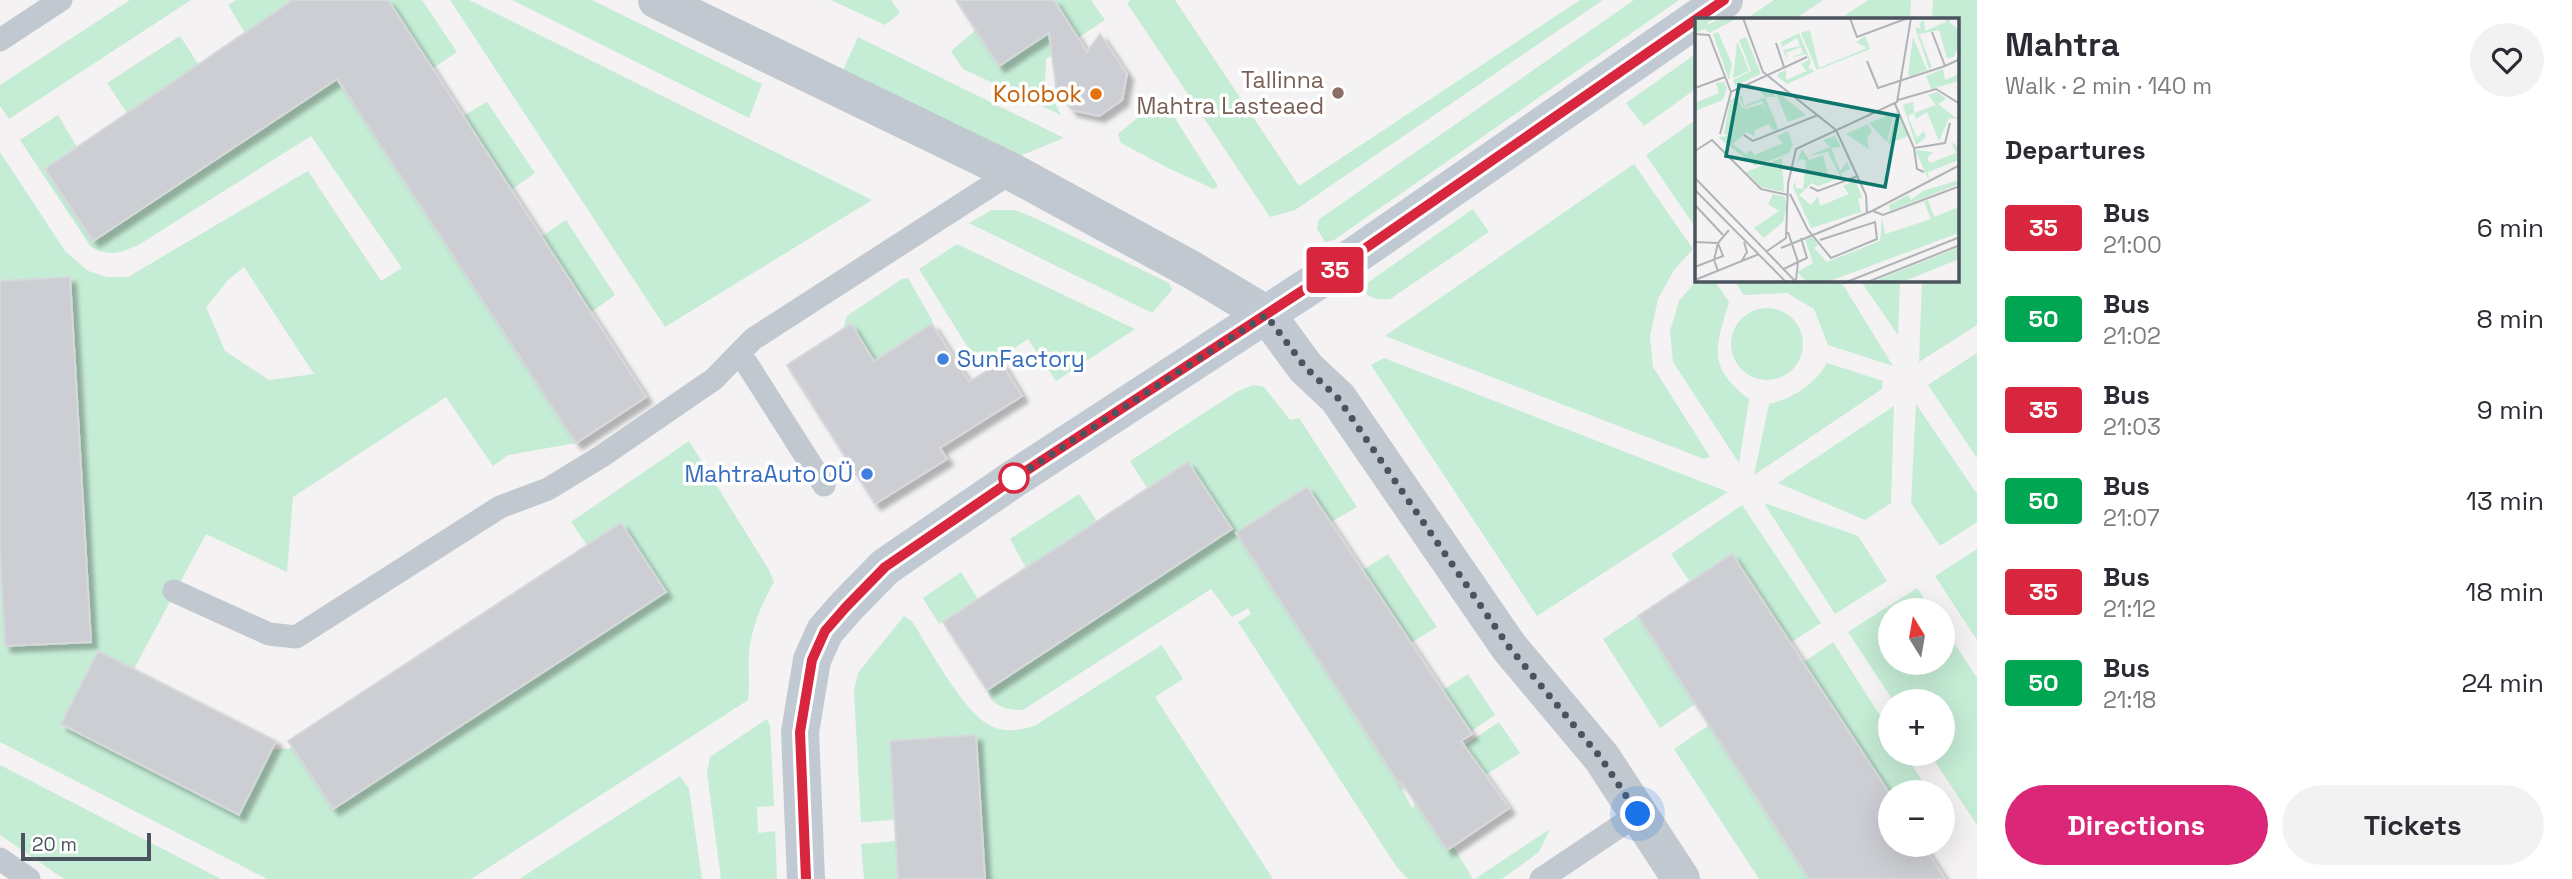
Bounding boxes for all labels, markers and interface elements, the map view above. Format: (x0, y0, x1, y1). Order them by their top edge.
inset map (1695, 18, 1960, 282)
button: heart (2470, 23, 2544, 97)
text: Mahtra (2005, 24, 2120, 66)
place label: Tallinna Mahtra Lasteaed (1136, 65, 1324, 121)
text: Walk · 2 min · 140 m (2005, 71, 2212, 101)
place label: Kolobok (993, 79, 1082, 109)
marker: Tallinna Mahtra Lasteaed (1330, 85, 1346, 101)
marker: Kolobok (1088, 86, 1104, 102)
text: Departures (2005, 133, 2146, 167)
text: Bus (2103, 196, 2150, 230)
text: 6 min (2477, 211, 2544, 245)
text: 35 (2029, 212, 2058, 243)
text: 21:00 (2103, 230, 2162, 260)
line badge: 35 (1304, 247, 1366, 293)
text: 35 (1321, 254, 1350, 285)
text: Bus (2103, 287, 2150, 321)
text: 8 min (2476, 302, 2544, 336)
text: 50 (2029, 303, 2058, 334)
text: 21:02 (2103, 321, 2161, 351)
place label: SunFactory (957, 344, 1085, 374)
marker: SunFactory (935, 351, 951, 367)
text: Bus (2103, 378, 2150, 412)
text: 9 min (2477, 393, 2544, 427)
text: 35 (2029, 394, 2058, 425)
text: 21:03 (2103, 412, 2161, 442)
place label: MahtraAuto OÜ (684, 459, 853, 489)
unlabelled marker (999, 463, 1029, 493)
marker: MahtraAuto OÜ (859, 466, 875, 482)
text: Bus (2103, 469, 2150, 503)
text: 13 min (2466, 484, 2544, 518)
text: 50 (2029, 485, 2058, 516)
text: 21:07 (2103, 503, 2160, 533)
text: Bus (2103, 560, 2150, 594)
text: 18 min (2466, 575, 2544, 609)
text: 35 (2029, 576, 2058, 607)
text: 21:12 (2103, 594, 2156, 624)
north arrow (1878, 598, 1955, 676)
map controls (1878, 598, 1955, 857)
text: Bus (2103, 651, 2150, 685)
text: 24 min (2461, 666, 2544, 700)
text: 50 (2029, 667, 2058, 698)
text: 21:18 (2103, 685, 2156, 715)
button: + (1878, 689, 1955, 766)
button: − (1878, 780, 1955, 857)
button: Directions (2005, 785, 2268, 865)
button: Tickets (2282, 785, 2544, 865)
your location (1620, 796, 1655, 831)
scale bar (21, 830, 150, 862)
text: 20 m (32, 832, 77, 857)

